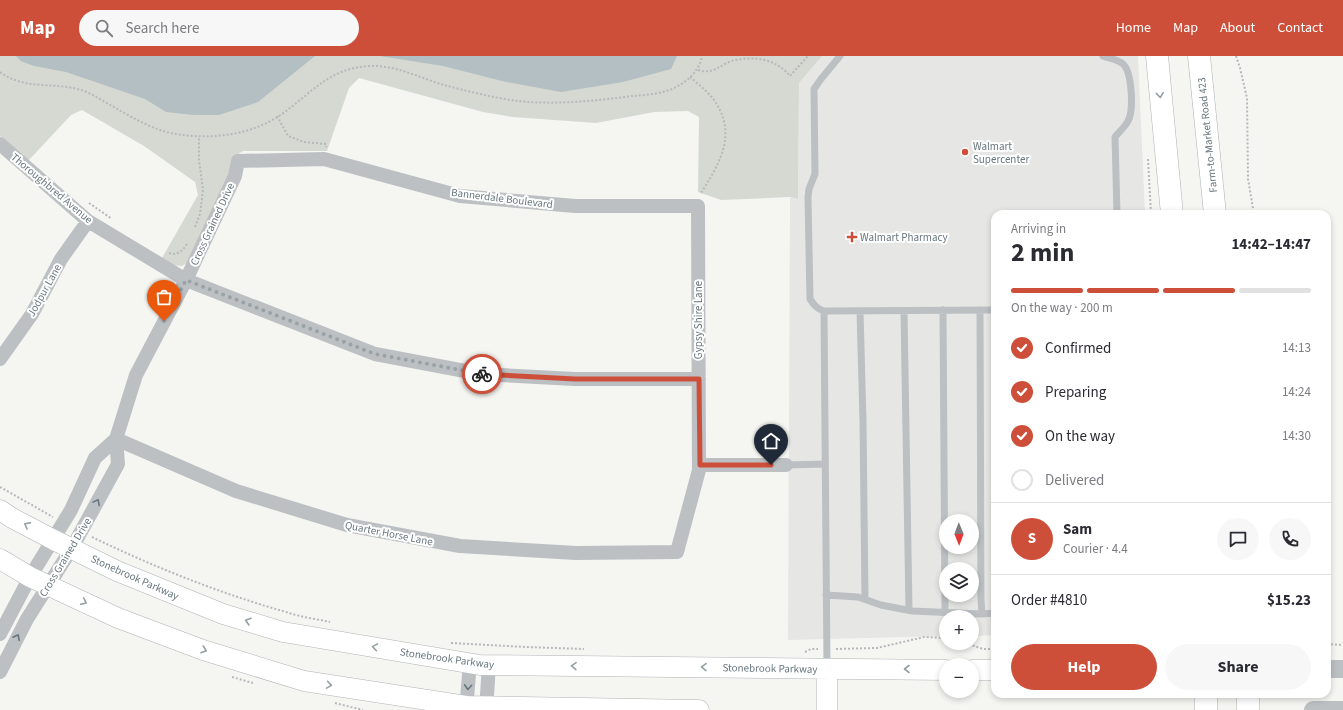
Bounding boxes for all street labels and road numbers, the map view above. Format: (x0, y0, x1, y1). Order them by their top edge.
street label: Farm-to-Market Road 423 (1194, 77, 1221, 193)
street label: Thoroughbred Avenue (8, 150, 96, 227)
street label: Cross Grained Drive (187, 180, 238, 268)
street label: Bannerdale Boulevard (450, 185, 554, 212)
street label: Jodpur Lane (24, 261, 65, 319)
street label: Gypsy Shire Lane (691, 280, 706, 359)
street label: Cross Grained Drive (36, 515, 95, 600)
street label: Quarter Horse Lane (344, 518, 435, 549)
street label: Stonebrook Parkway (88, 551, 181, 604)
street label: Stonebrook Parkway (399, 644, 495, 673)
street label: Stonebrook Parkway (722, 660, 818, 677)

